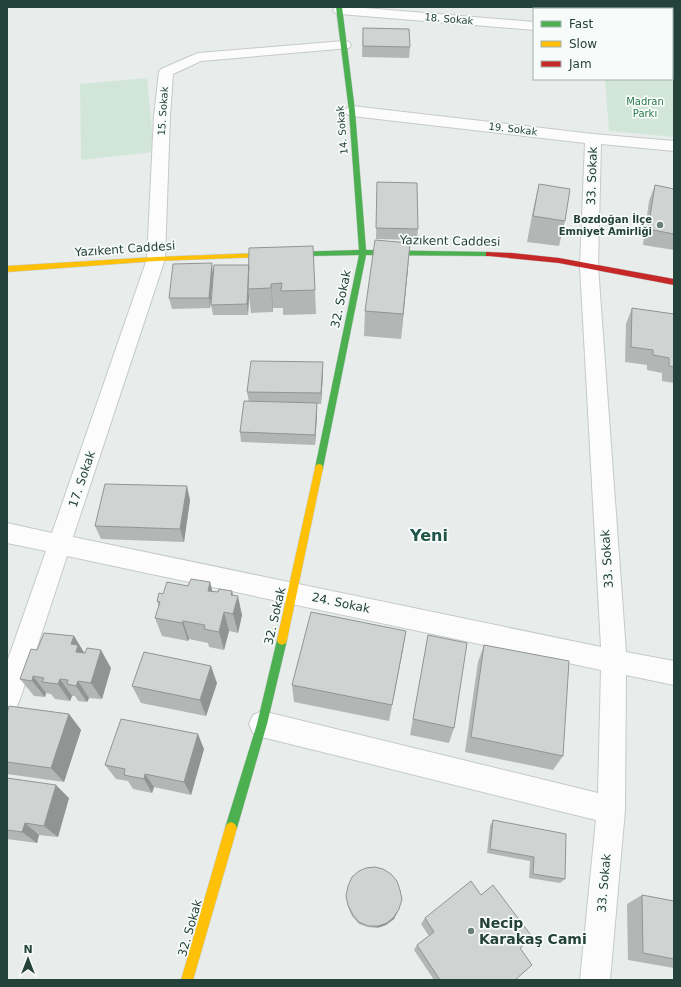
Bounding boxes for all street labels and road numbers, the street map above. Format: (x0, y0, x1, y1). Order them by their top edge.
street label: 18. Sokak (424, 11, 474, 27)
street label: 15. Sokak (156, 86, 170, 136)
street label: 14. Sokak (334, 105, 350, 155)
street label: 19. Sokak (488, 121, 538, 137)
street label: 33. Sokak (584, 146, 600, 206)
street label: Yazıkent Caddesi (399, 233, 500, 249)
street label: Yazıkent Caddesi (73, 239, 176, 260)
street label: 32. Sokak (328, 269, 354, 329)
street label: 17. Sokak (66, 449, 98, 509)
street label: 33. Sokak (598, 529, 616, 589)
street label: 32. Sokak (262, 586, 288, 646)
street label: 24. Sokak (311, 590, 371, 616)
street label: 33. Sokak (594, 853, 614, 913)
street label: 32. Sokak (175, 898, 205, 958)

